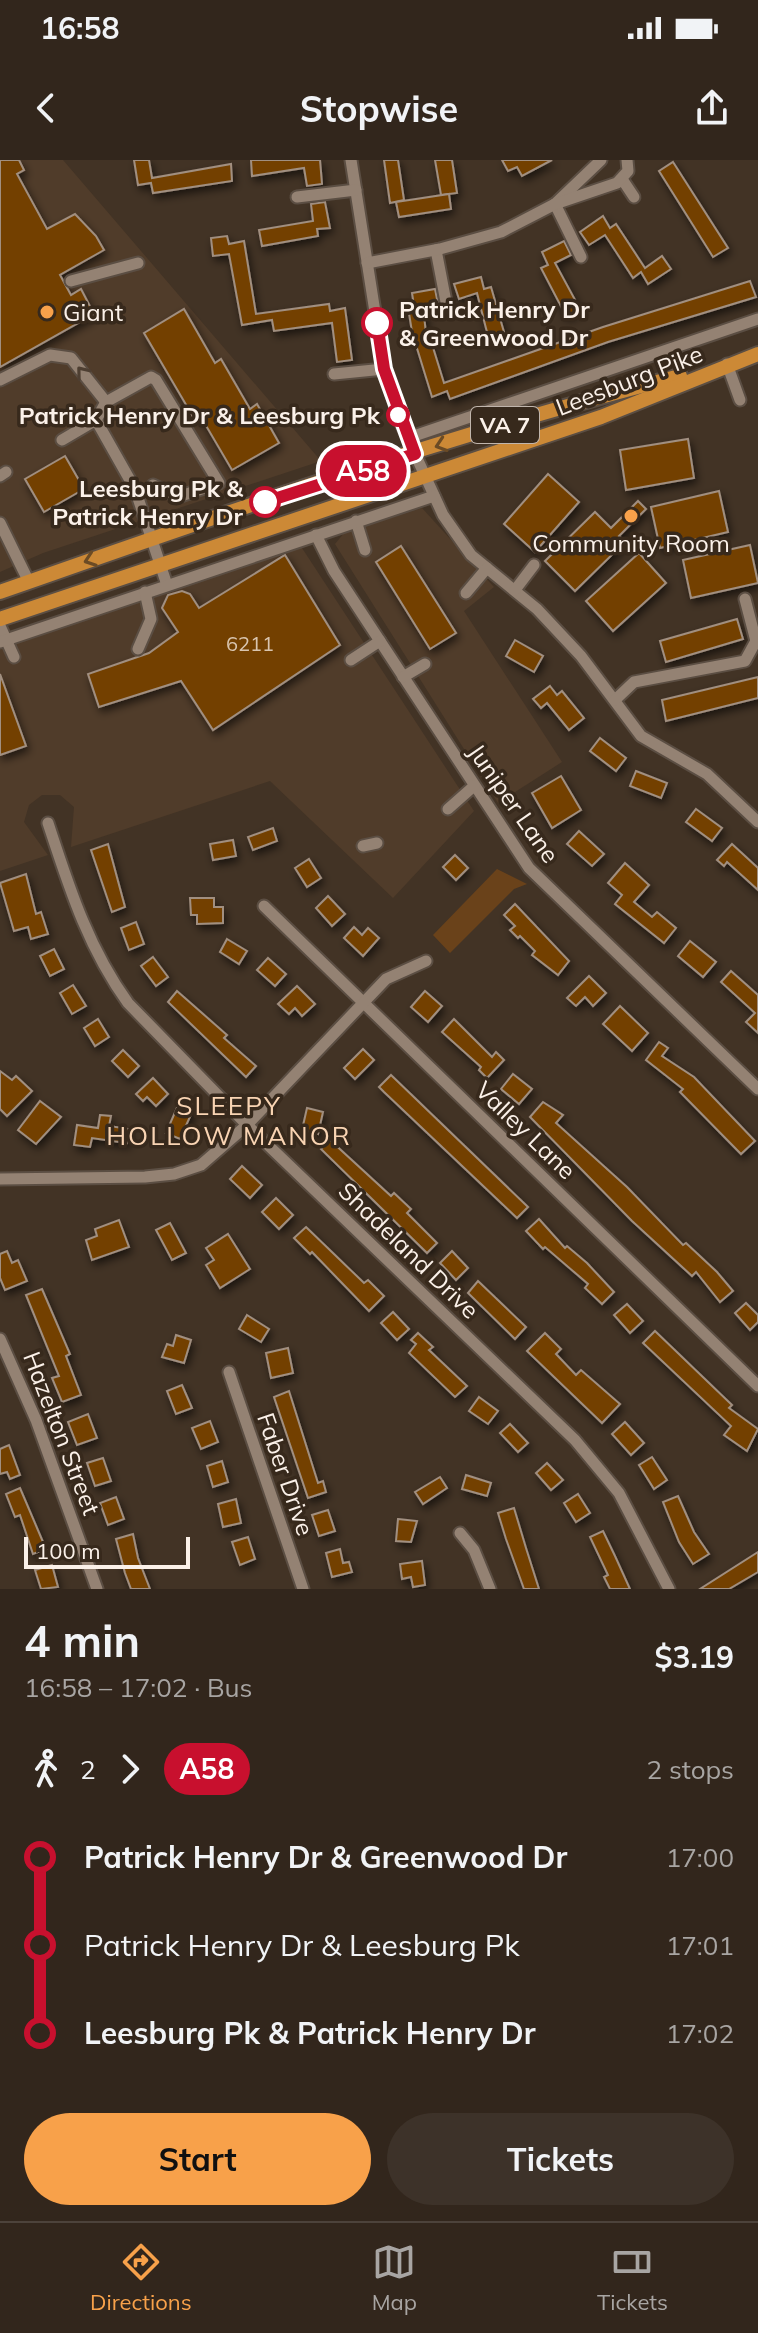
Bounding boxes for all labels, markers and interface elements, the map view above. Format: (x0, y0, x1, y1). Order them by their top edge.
text: 16:58 (40, 9, 119, 47)
icon: back (24, 86, 68, 130)
text: Stopwise (300, 86, 458, 131)
icon: share (690, 86, 734, 130)
place label: Patrick Henry Dr & Greenwood Dr (399, 294, 590, 352)
place label: Giant (63, 297, 123, 327)
marker: Giant (38, 303, 56, 321)
marker: Patrick Henry Dr & Greenwood Dr (362, 308, 392, 338)
street label: Leesburg Pike (551, 338, 707, 422)
one-way arrow (77, 367, 92, 381)
place label: Patrick Henry Dr & Leesburg Pk (19, 400, 381, 430)
marker: Patrick Henry Dr & Leesburg Pk (387, 404, 409, 426)
road number: VA 7 (471, 407, 539, 443)
one-way arrow (435, 436, 449, 452)
line badge: A58 (317, 445, 409, 497)
text: A58 (336, 453, 390, 488)
place label: Leesburg Pk & Patrick Henry Dr (52, 473, 244, 531)
marker: Leesburg Pk & Patrick Henry Dr (250, 487, 280, 517)
marker: Community Room (622, 507, 640, 525)
place label: Community Room (532, 528, 730, 558)
one-way arrow (84, 550, 98, 567)
house number: 6211 (226, 631, 274, 656)
street label: Juniper Lane (462, 738, 566, 868)
street label: Valley Lane (470, 1075, 582, 1185)
district label: SLEEPY HOLLOW MANOR (106, 1089, 352, 1152)
street label: Shadeland Drive (333, 1175, 485, 1325)
street label: Hazelton Street (17, 1347, 107, 1519)
street label: Faber Drive (251, 1409, 321, 1539)
scale bar (24, 1533, 190, 1569)
text: 100 m (36, 1537, 101, 1565)
text: 4 min (24, 1613, 140, 1668)
text: $3.19 (655, 1638, 734, 1676)
text: 16:58 – 17:02 · Bus (24, 1671, 253, 1704)
icon: walk (24, 1747, 68, 1791)
icon: forward (108, 1747, 152, 1791)
text: A58 (180, 1751, 234, 1786)
text: 2 (80, 1753, 96, 1786)
text: 2 stops (647, 1753, 734, 1786)
text: Patrick Henry Dr & Greenwood Dr (84, 1838, 567, 1876)
text: 17:00 (666, 1841, 734, 1874)
text: Patrick Henry Dr & Leesburg Pk (84, 1926, 520, 1964)
text: 17:01 (666, 1929, 734, 1962)
text: Leesburg Pk & Patrick Henry Dr (84, 2014, 535, 2052)
text: 17:02 (666, 2017, 734, 2050)
button: Start (24, 2113, 371, 2205)
button: Tickets (387, 2113, 734, 2205)
tab: Directions (90, 2240, 192, 2316)
tab: Map (372, 2240, 417, 2316)
tab: Tickets (597, 2240, 668, 2316)

